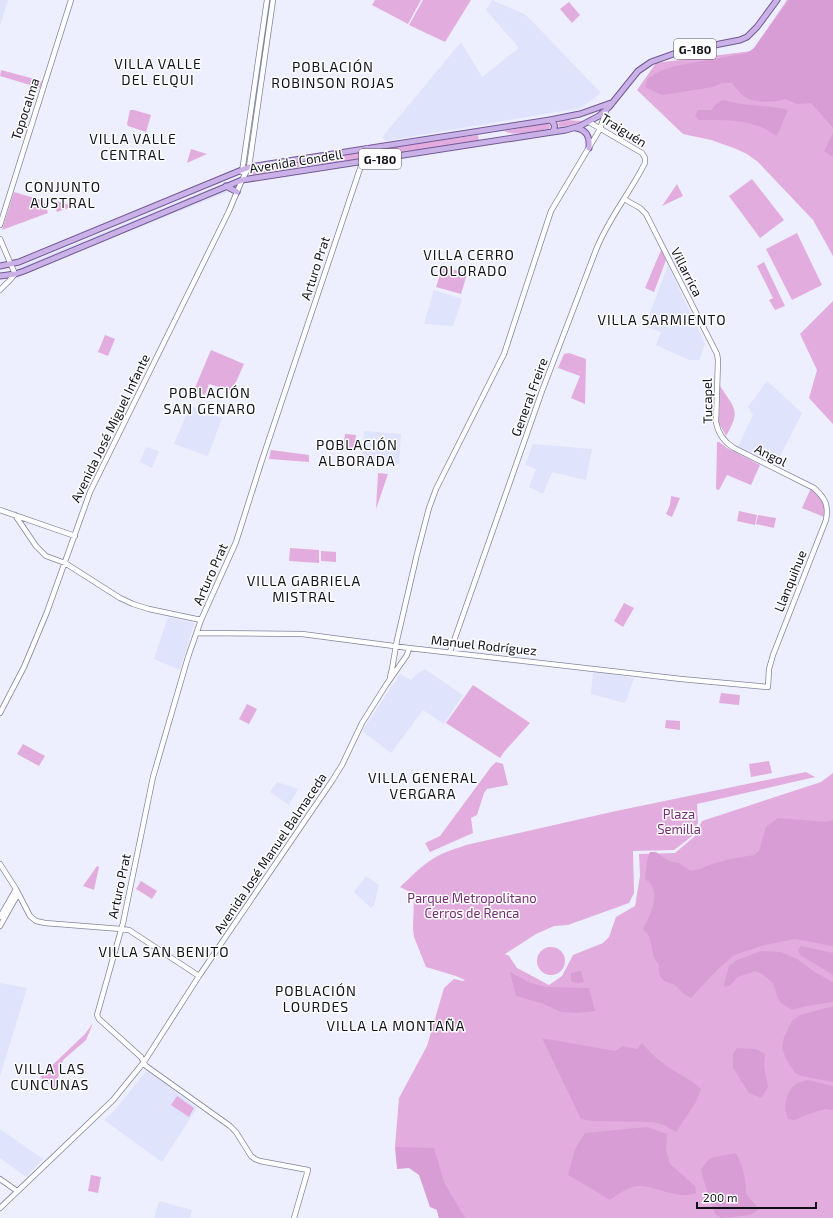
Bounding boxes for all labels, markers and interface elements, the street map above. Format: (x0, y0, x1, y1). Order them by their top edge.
road number: G-180 (674, 39, 716, 59)
district label: VILLA VALLE DEL ELQUI (114, 55, 202, 88)
district label: POBLACIÓN ROBINSON ROJAS (271, 58, 395, 91)
street label: Topocalma (7, 76, 43, 142)
street label: Traiguén (598, 110, 650, 150)
district label: VILLA VALLE CENTRAL (89, 130, 177, 163)
street label: Avenida Condell (248, 146, 344, 176)
road number: G-180 (359, 149, 401, 169)
district label: CONJUNTO AUSTRAL (25, 178, 101, 211)
street label: Arturo Prat (297, 234, 333, 302)
street label: Villarrica (668, 245, 706, 299)
district label: VILLA CERRO COLORADO (423, 246, 515, 279)
district label: VILLA SARMIENTO (597, 311, 727, 328)
street label: Avenida José Miguel Infante (67, 351, 153, 505)
street label: General Freire (507, 355, 551, 439)
street label: Tucapel (699, 378, 715, 424)
district label: POBLACIÓN SAN GENARO (164, 384, 256, 417)
district label: POBLACIÓN ALBORADA (316, 436, 398, 469)
street label: Angol (752, 440, 790, 470)
street label: Arturo Prat (189, 541, 231, 607)
street label: Llanquihue (770, 548, 810, 614)
district label: VILLA GABRIELA MISTRAL (247, 572, 361, 605)
street label: Manuel Rodríguez (430, 631, 538, 659)
district label: VILLA GENERAL VERGARA (368, 769, 478, 802)
street label: Avenida José Manuel Balmaceda (210, 770, 330, 936)
park label: Plaza Semilla (657, 806, 701, 837)
street label: Arturo Prat (104, 852, 134, 920)
park label: Parque Metropolitano Cerros de Renca (407, 890, 537, 921)
district label: VILLA SAN BENITO (99, 943, 229, 960)
district label: POBLACIÓN LOURDES (275, 982, 357, 1015)
district label: VILLA LA MONTAÑA (327, 1017, 465, 1034)
district label: VILLA LAS CUNCUNAS (11, 1060, 89, 1093)
scale bar (697, 1184, 816, 1210)
text: 200 m (703, 1190, 737, 1204)

